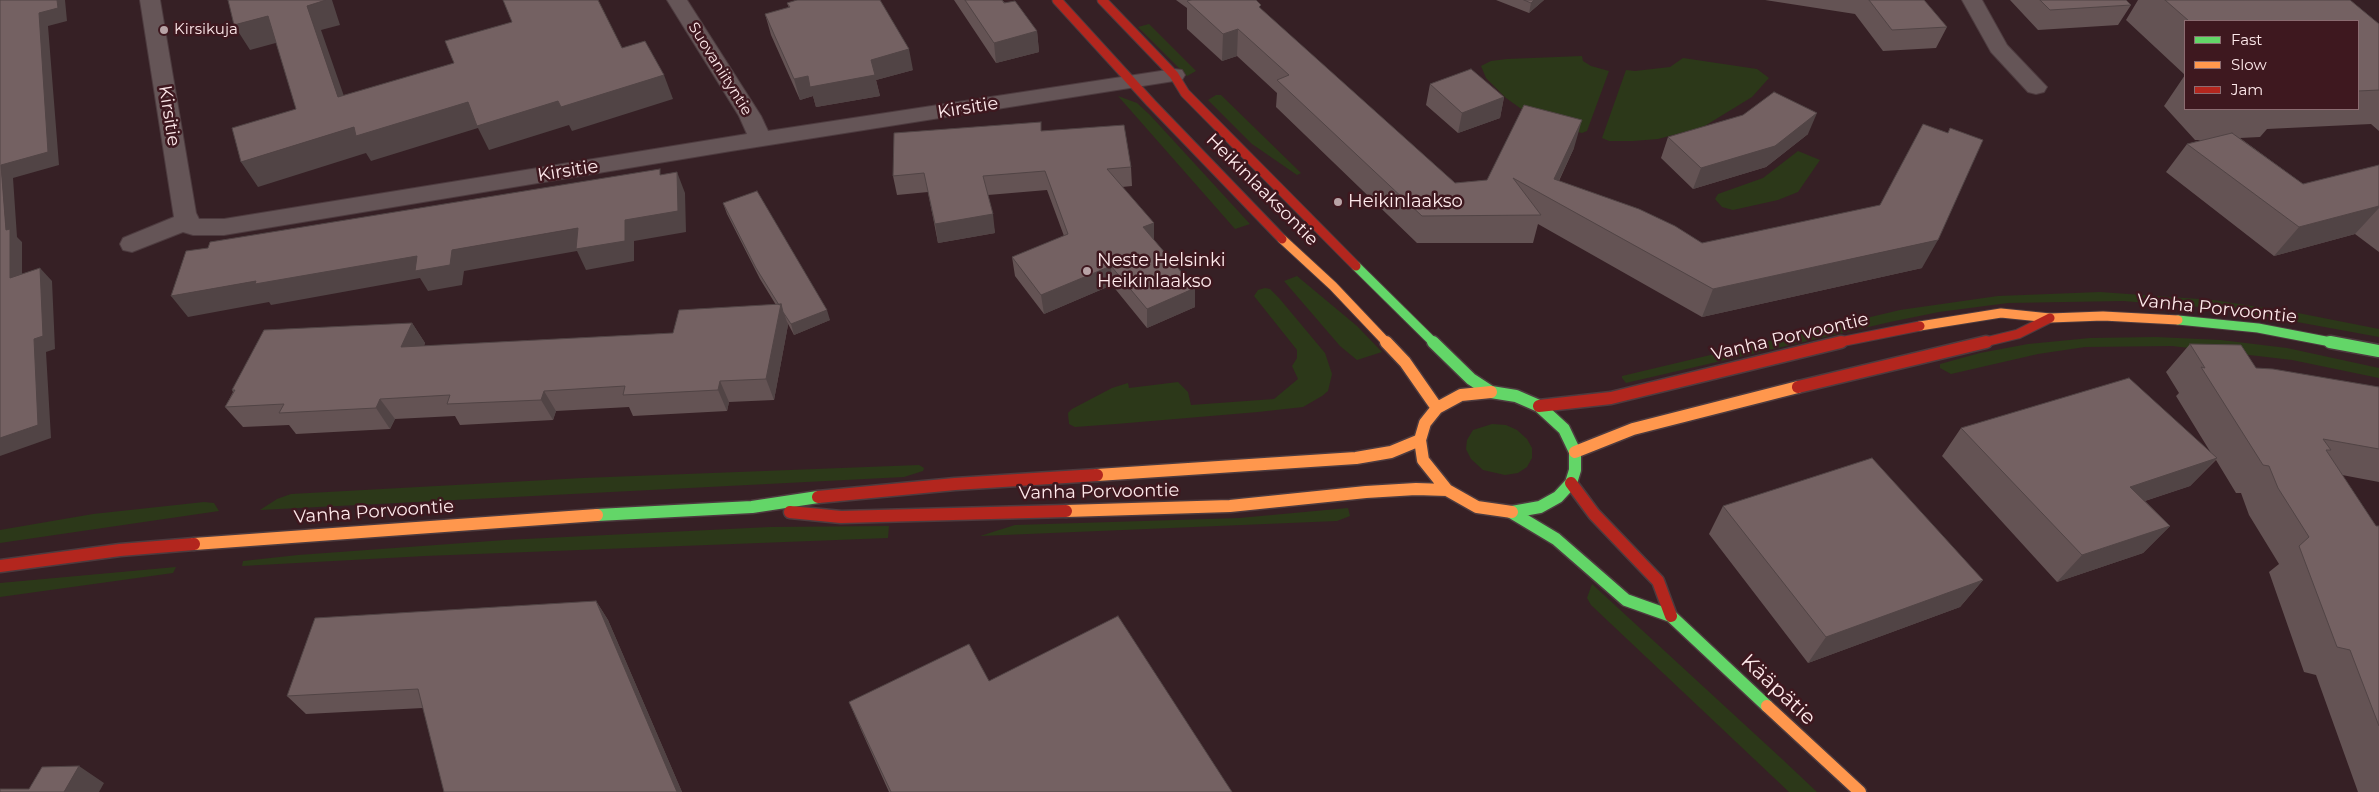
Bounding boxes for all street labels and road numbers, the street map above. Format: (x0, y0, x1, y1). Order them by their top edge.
street label: Suovaniityntie (684, 19, 756, 119)
street label: Kirsitie (154, 84, 184, 148)
street label: Kirsitie (936, 93, 1000, 123)
street label: Heikinlaaksontie (1201, 129, 1323, 251)
street label: Kirsitie (536, 156, 600, 186)
street label: Vanha Porvoontie (2136, 290, 2298, 328)
street label: Vanha Porvoontie (1709, 308, 1871, 366)
street label: Vanha Porvoontie (1019, 480, 1179, 504)
street label: Vanha Porvoontie (293, 496, 455, 528)
street label: Kääpätie (1735, 649, 1821, 731)

